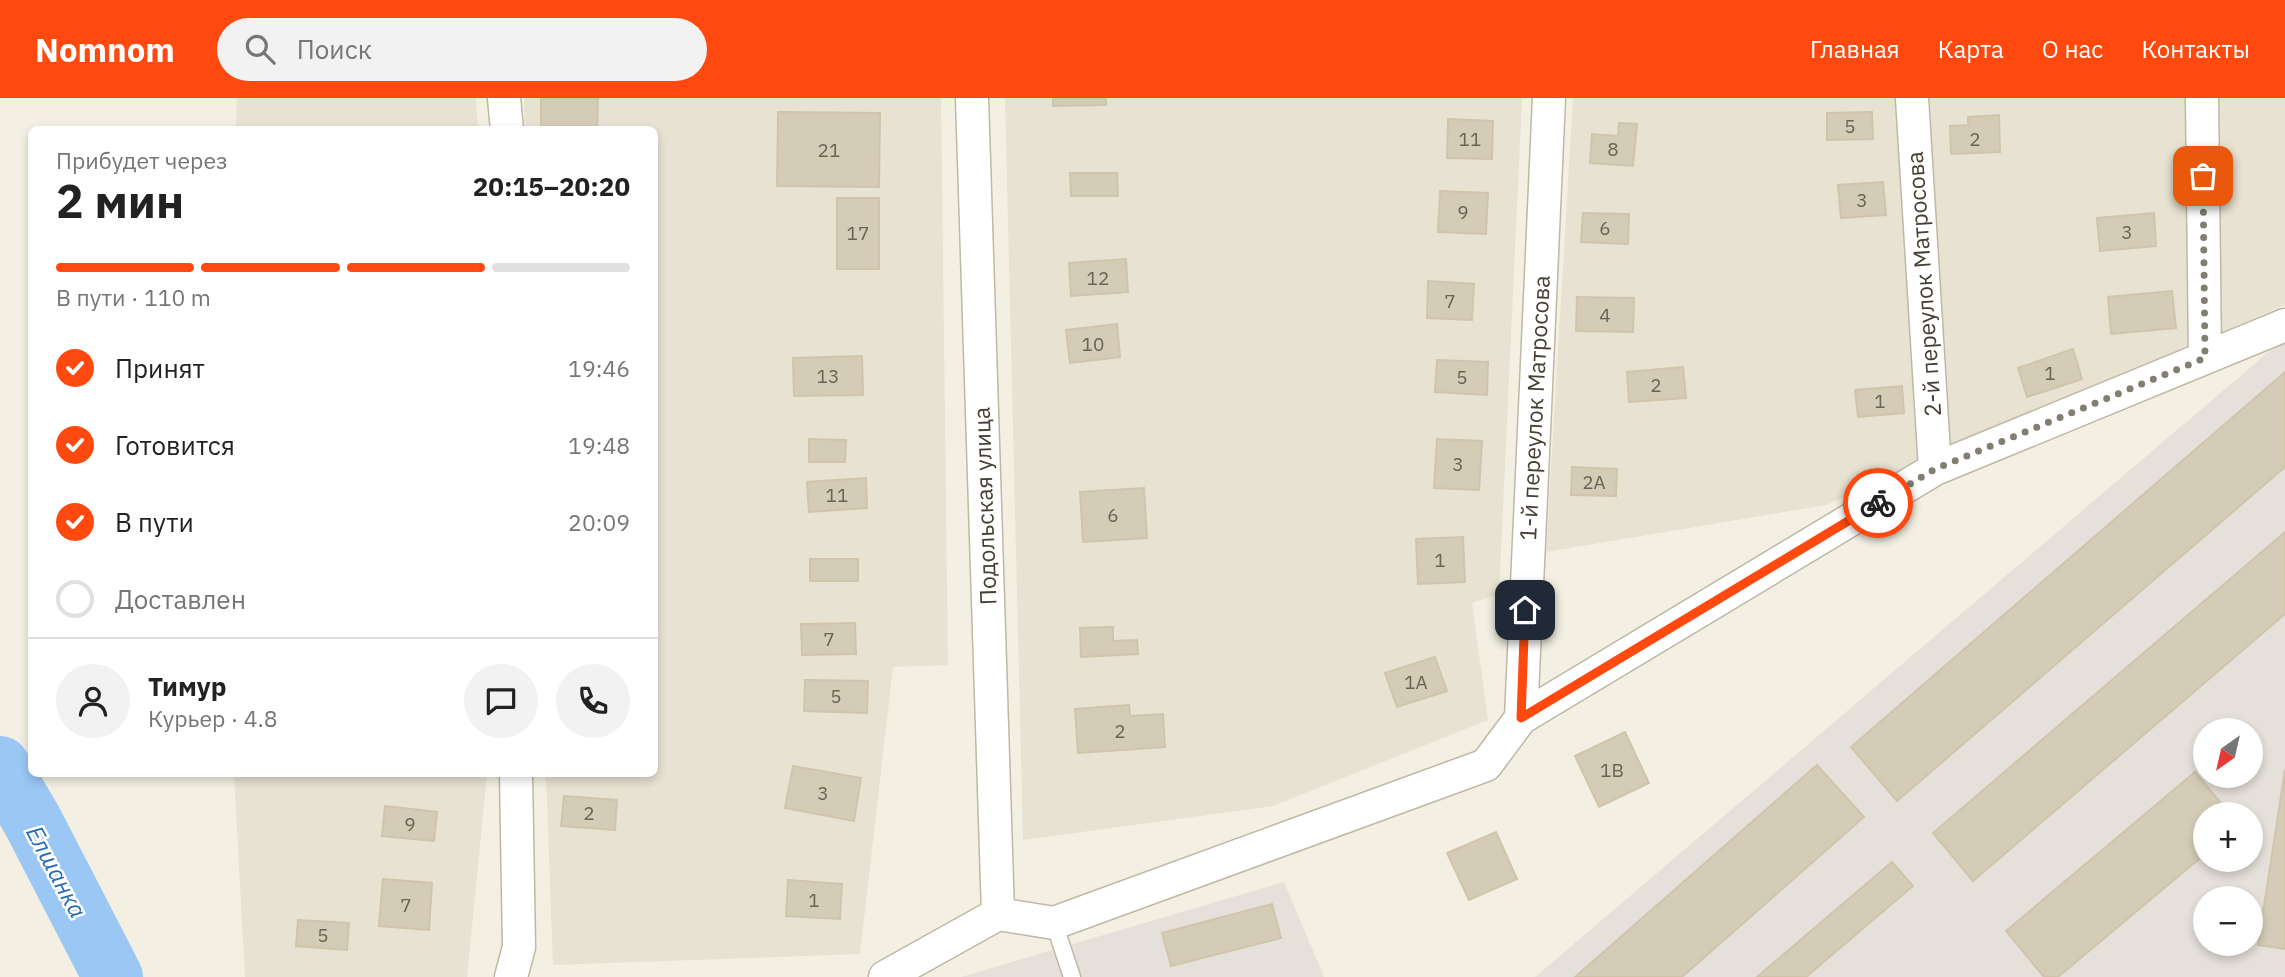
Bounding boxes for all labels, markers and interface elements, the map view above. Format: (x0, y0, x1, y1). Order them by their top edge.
search box (217, 18, 707, 81)
text: Nomnom (35, 28, 175, 71)
icon: search (241, 30, 279, 68)
text: Поиск (297, 32, 372, 66)
text: Главная (1810, 33, 1900, 65)
text: Карта (1938, 33, 2004, 65)
text: О нас (2042, 33, 2103, 65)
text: Контакты (2141, 33, 2250, 65)
house number: 5 (1844, 114, 1856, 138)
house number: 11 (1459, 127, 1481, 151)
house number: 2 (1969, 127, 1981, 151)
house number: 8 (1607, 137, 1619, 161)
house number: 21 (818, 138, 840, 162)
text: Прибудет через (56, 145, 228, 175)
pin (2173, 146, 2233, 206)
street label: 2-й переулок Матросова (1899, 151, 1947, 418)
icon: bag (2184, 157, 2222, 195)
text: 20:15–20:20 (473, 169, 630, 203)
text: 2 мин (56, 171, 184, 231)
house number: 3 (1856, 188, 1868, 212)
house number: 9 (1457, 200, 1469, 224)
house number: 6 (1599, 216, 1611, 240)
house number: 3 (2121, 220, 2133, 244)
house number: 17 (847, 221, 869, 245)
house number: 12 (1087, 266, 1109, 290)
street label: 1-й переулок Матросова (1512, 275, 1556, 541)
text: В пути · 110 m (56, 282, 211, 312)
house number: 7 (1444, 289, 1456, 313)
house number: 4 (1599, 303, 1611, 327)
house number: 10 (1082, 332, 1104, 356)
icon: check (56, 349, 94, 387)
text: Принят (115, 351, 205, 385)
text: 19:46 (568, 353, 630, 383)
house number: 1 (2044, 361, 2056, 385)
house number: 13 (817, 364, 839, 388)
house number: 5 (1456, 365, 1468, 389)
house number: 2 (1650, 373, 1662, 397)
house number: 1 (1874, 389, 1886, 413)
street label: Подольская улица (966, 407, 1002, 605)
icon: check (56, 426, 94, 464)
text: Готовится (115, 428, 235, 462)
text: 19:48 (568, 430, 630, 460)
house number: 3 (1452, 452, 1464, 476)
courier (1843, 468, 1913, 538)
house number: 2А (1582, 470, 1606, 494)
house number: 11 (826, 483, 848, 507)
icon: bike (1859, 484, 1897, 522)
icon: check (56, 503, 94, 541)
house number: 6 (1107, 503, 1119, 527)
text: В пути (115, 505, 194, 539)
text: 20:09 (568, 507, 630, 537)
house number: 1 (1434, 548, 1446, 572)
pin (1495, 580, 1555, 640)
text: Доставлен (115, 582, 246, 616)
icon: home (1506, 591, 1544, 629)
house number: 7 (823, 627, 835, 651)
button: person (56, 664, 130, 738)
button: chat (464, 664, 538, 738)
button: phone (556, 664, 630, 738)
text: Тимур (148, 669, 227, 703)
house number: 1А (1404, 670, 1428, 694)
house number: 5 (830, 684, 842, 708)
text: Курьер · 4.8 (148, 703, 278, 733)
north arrow (2193, 718, 2263, 788)
map controls (2193, 718, 2263, 956)
house number: 2 (1114, 719, 1126, 743)
house number: 1В (1600, 758, 1624, 782)
house number: 3 (817, 781, 829, 805)
house number: 2 (583, 801, 595, 825)
button: + (2193, 802, 2263, 872)
house number: 9 (404, 812, 416, 836)
water label: Елшанка (19, 820, 95, 923)
button: − (2193, 886, 2263, 956)
house number: 1 (808, 888, 820, 912)
house number: 7 (400, 893, 412, 917)
house number: 5 (317, 923, 329, 947)

